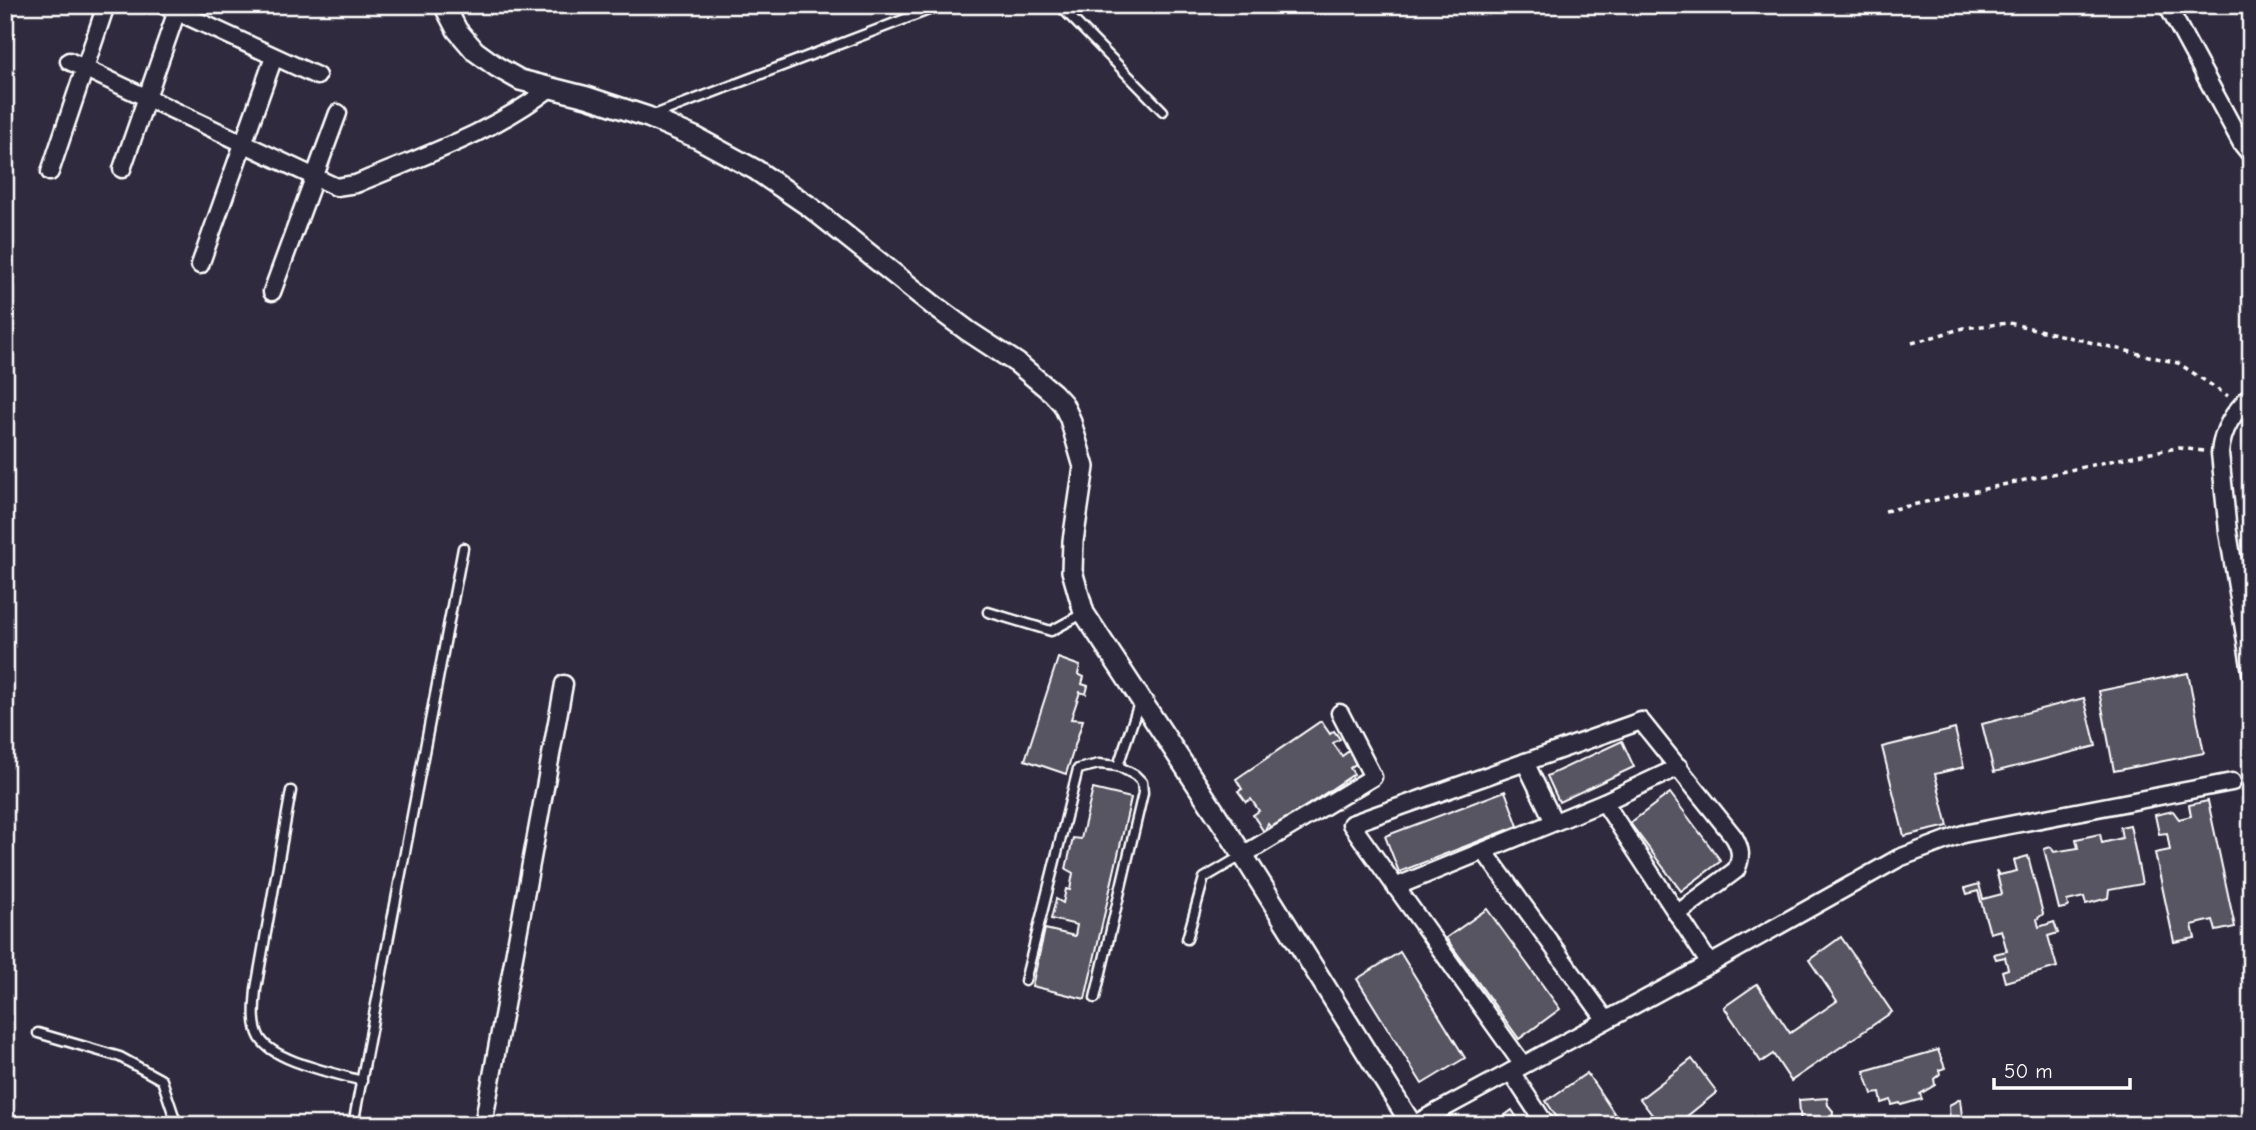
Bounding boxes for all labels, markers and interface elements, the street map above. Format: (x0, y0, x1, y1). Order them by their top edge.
scale bar (1994, 1046, 2130, 1090)
text: 50 m (2004, 1059, 2053, 1083)

